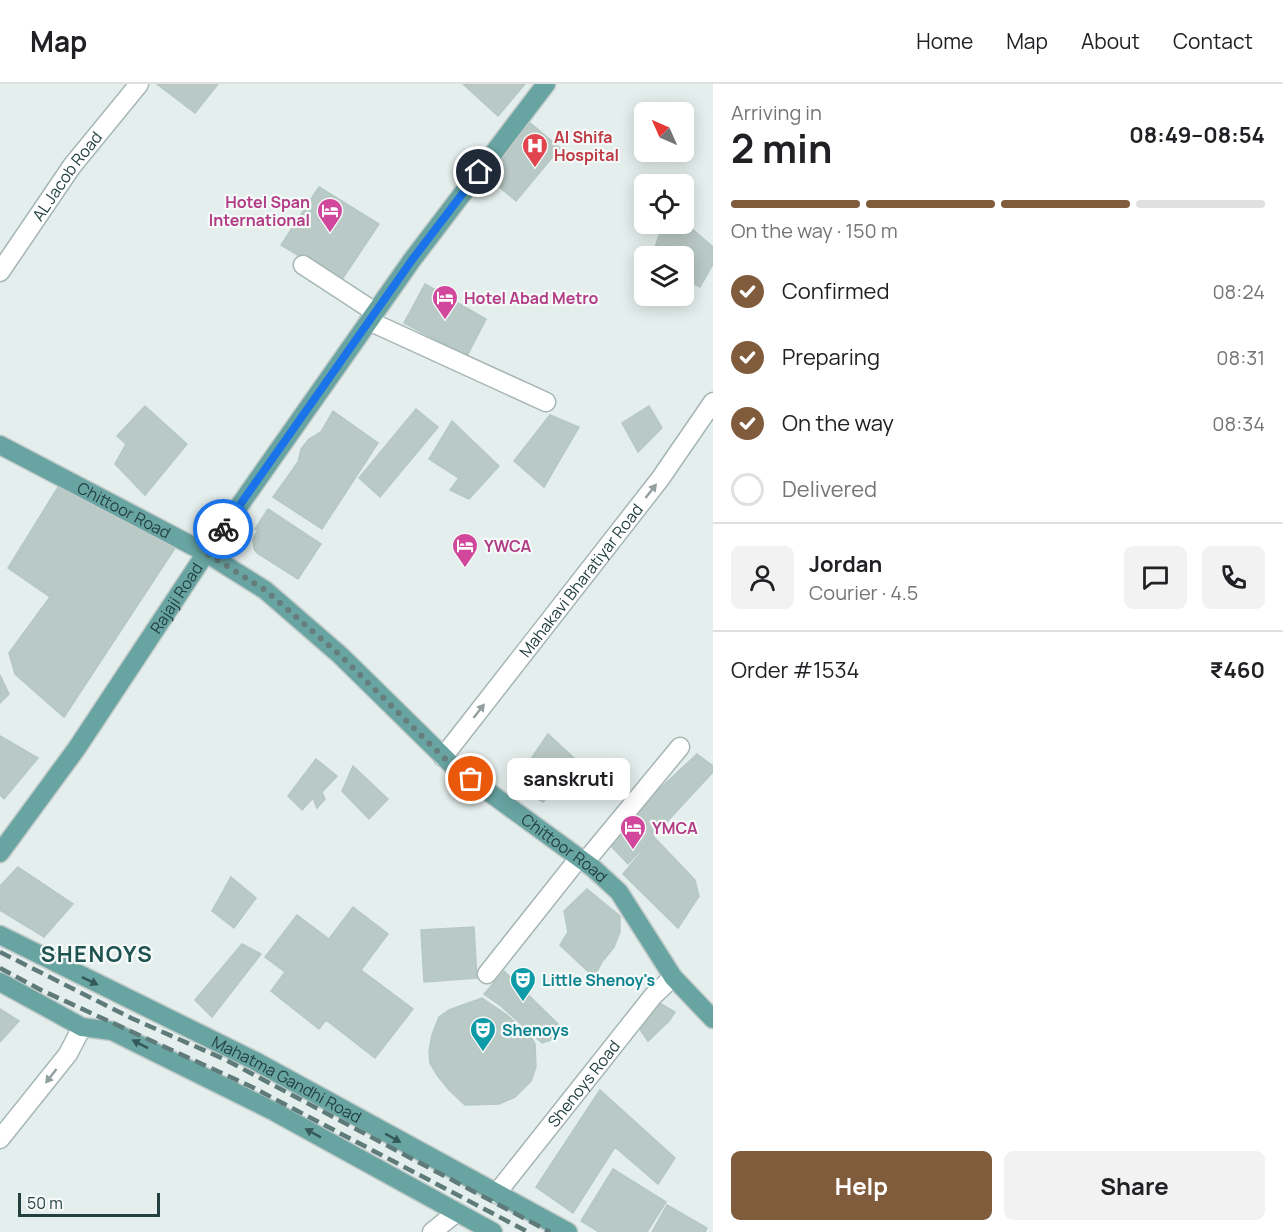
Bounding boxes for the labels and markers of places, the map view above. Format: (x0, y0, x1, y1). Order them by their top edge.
place label: Al Shifa Hospital (554, 126, 619, 166)
hospital icon: Al Shifa Hospital (520, 131, 550, 169)
pin (453, 146, 504, 197)
place label: Hotel Span International (209, 191, 310, 231)
hotel icon: Hotel Span International (315, 196, 345, 234)
hotel icon: Hotel Abad Metro (430, 283, 460, 321)
place label: Hotel Abad Metro (464, 287, 599, 309)
hotel icon: YWCA (450, 531, 480, 569)
place label: YWCA (484, 535, 532, 557)
pin (445, 753, 496, 804)
callout: sanskruti (507, 758, 630, 800)
hotel icon: YMCA (618, 813, 648, 851)
place label: YMCA (652, 817, 698, 839)
theatre icon: Little Shenoy's (508, 965, 538, 1003)
place label: Little Shenoy's (542, 969, 655, 991)
theatre icon: Shenoys (468, 1015, 498, 1053)
place label: Shenoys (502, 1019, 569, 1041)

